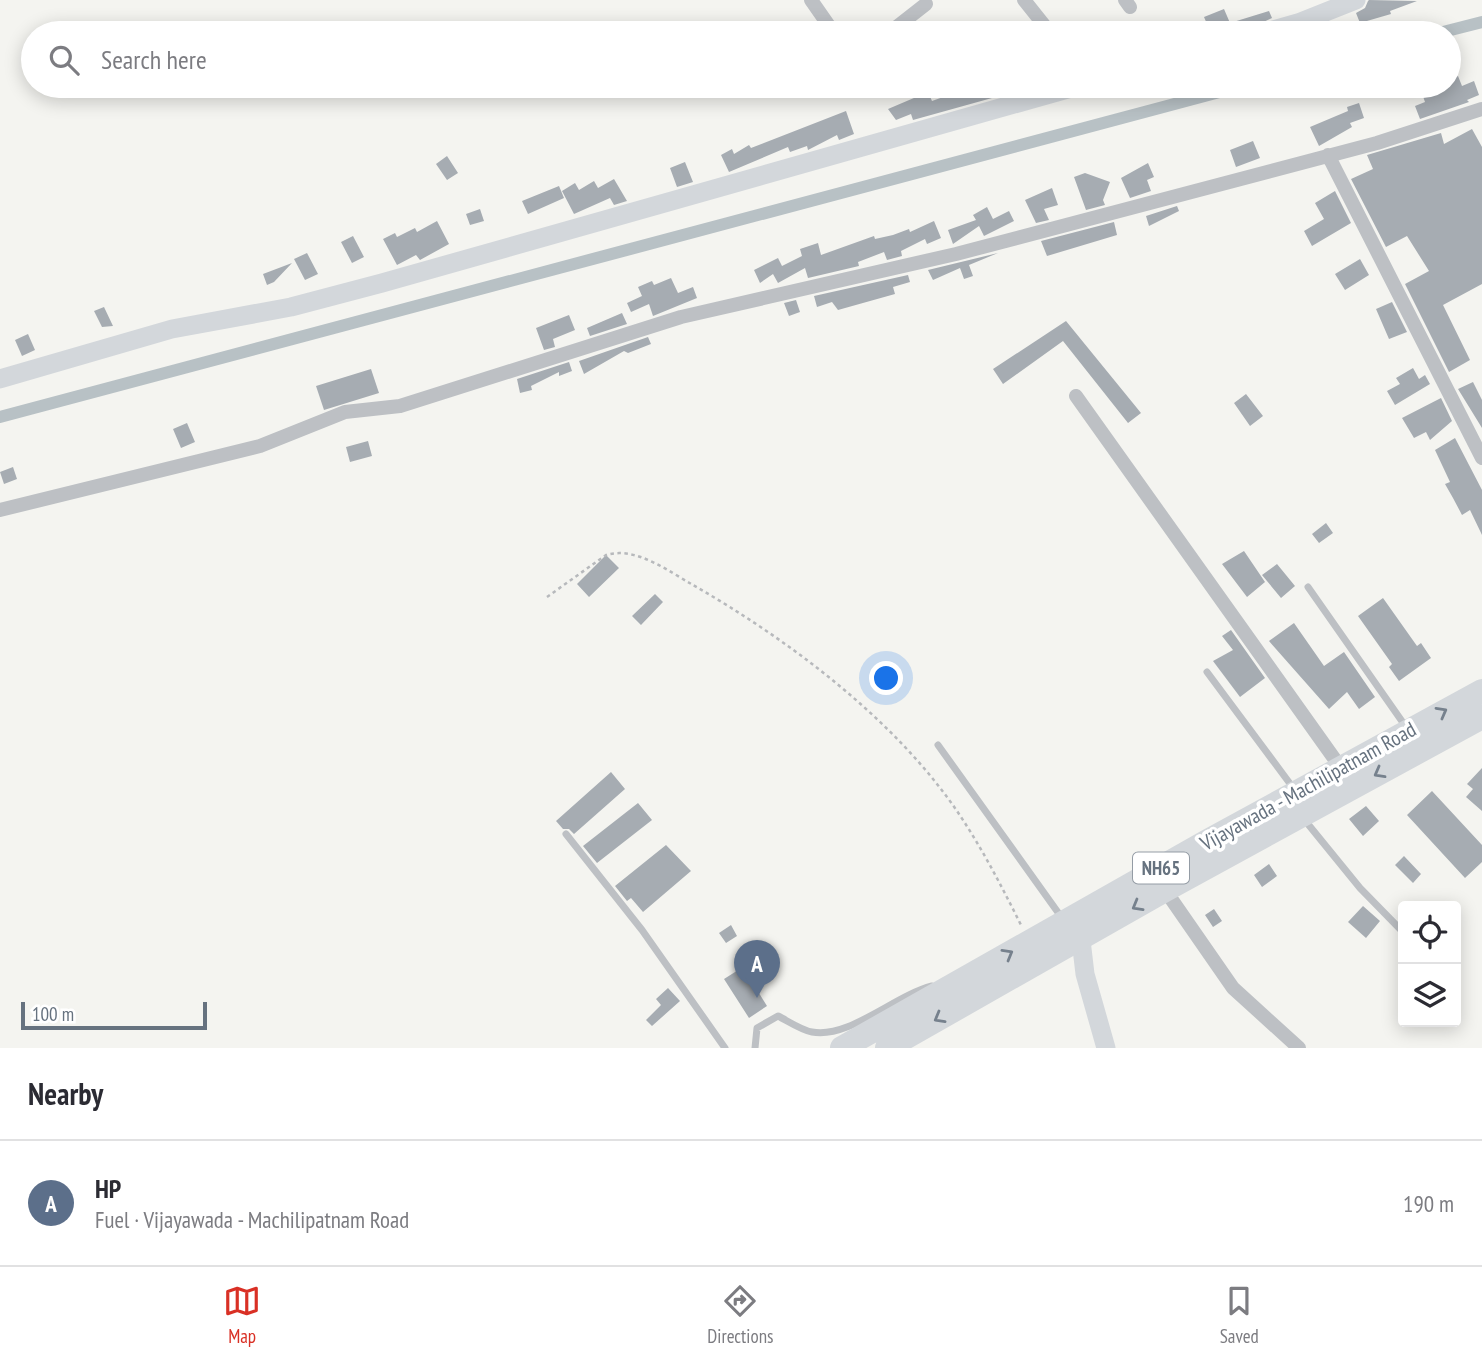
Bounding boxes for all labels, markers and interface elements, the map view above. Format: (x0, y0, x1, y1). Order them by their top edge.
search box (21, 21, 1461, 98)
icon: search (45, 41, 83, 79)
text: Search here (101, 43, 207, 76)
your location (869, 661, 903, 695)
one-way arrow (1435, 707, 1447, 721)
street label: Vijayawada - Machilipatnam Road (1194, 715, 1421, 857)
one-way arrow (1374, 765, 1387, 778)
road number: NH65 (1133, 852, 1189, 884)
one-way arrow (1132, 898, 1145, 911)
map controls (1398, 901, 1461, 1027)
button: locate (1398, 901, 1461, 964)
pin: A (734, 940, 780, 998)
one-way arrow (1001, 949, 1013, 962)
button: layers (1398, 964, 1461, 1027)
scale bar (21, 999, 206, 1031)
text: 100 m (32, 1002, 74, 1026)
one-way arrow (934, 1010, 947, 1023)
text: Nearby (28, 1074, 103, 1113)
text: HP (95, 1172, 121, 1205)
text: A (45, 1189, 57, 1218)
text: 190 m (1403, 1189, 1454, 1218)
text: Fuel · Vijayawada - Machilipatnam Road (95, 1205, 409, 1234)
tab: Map (223, 1282, 261, 1348)
tab: Directions (707, 1282, 773, 1348)
tab: Saved (1220, 1282, 1259, 1348)

